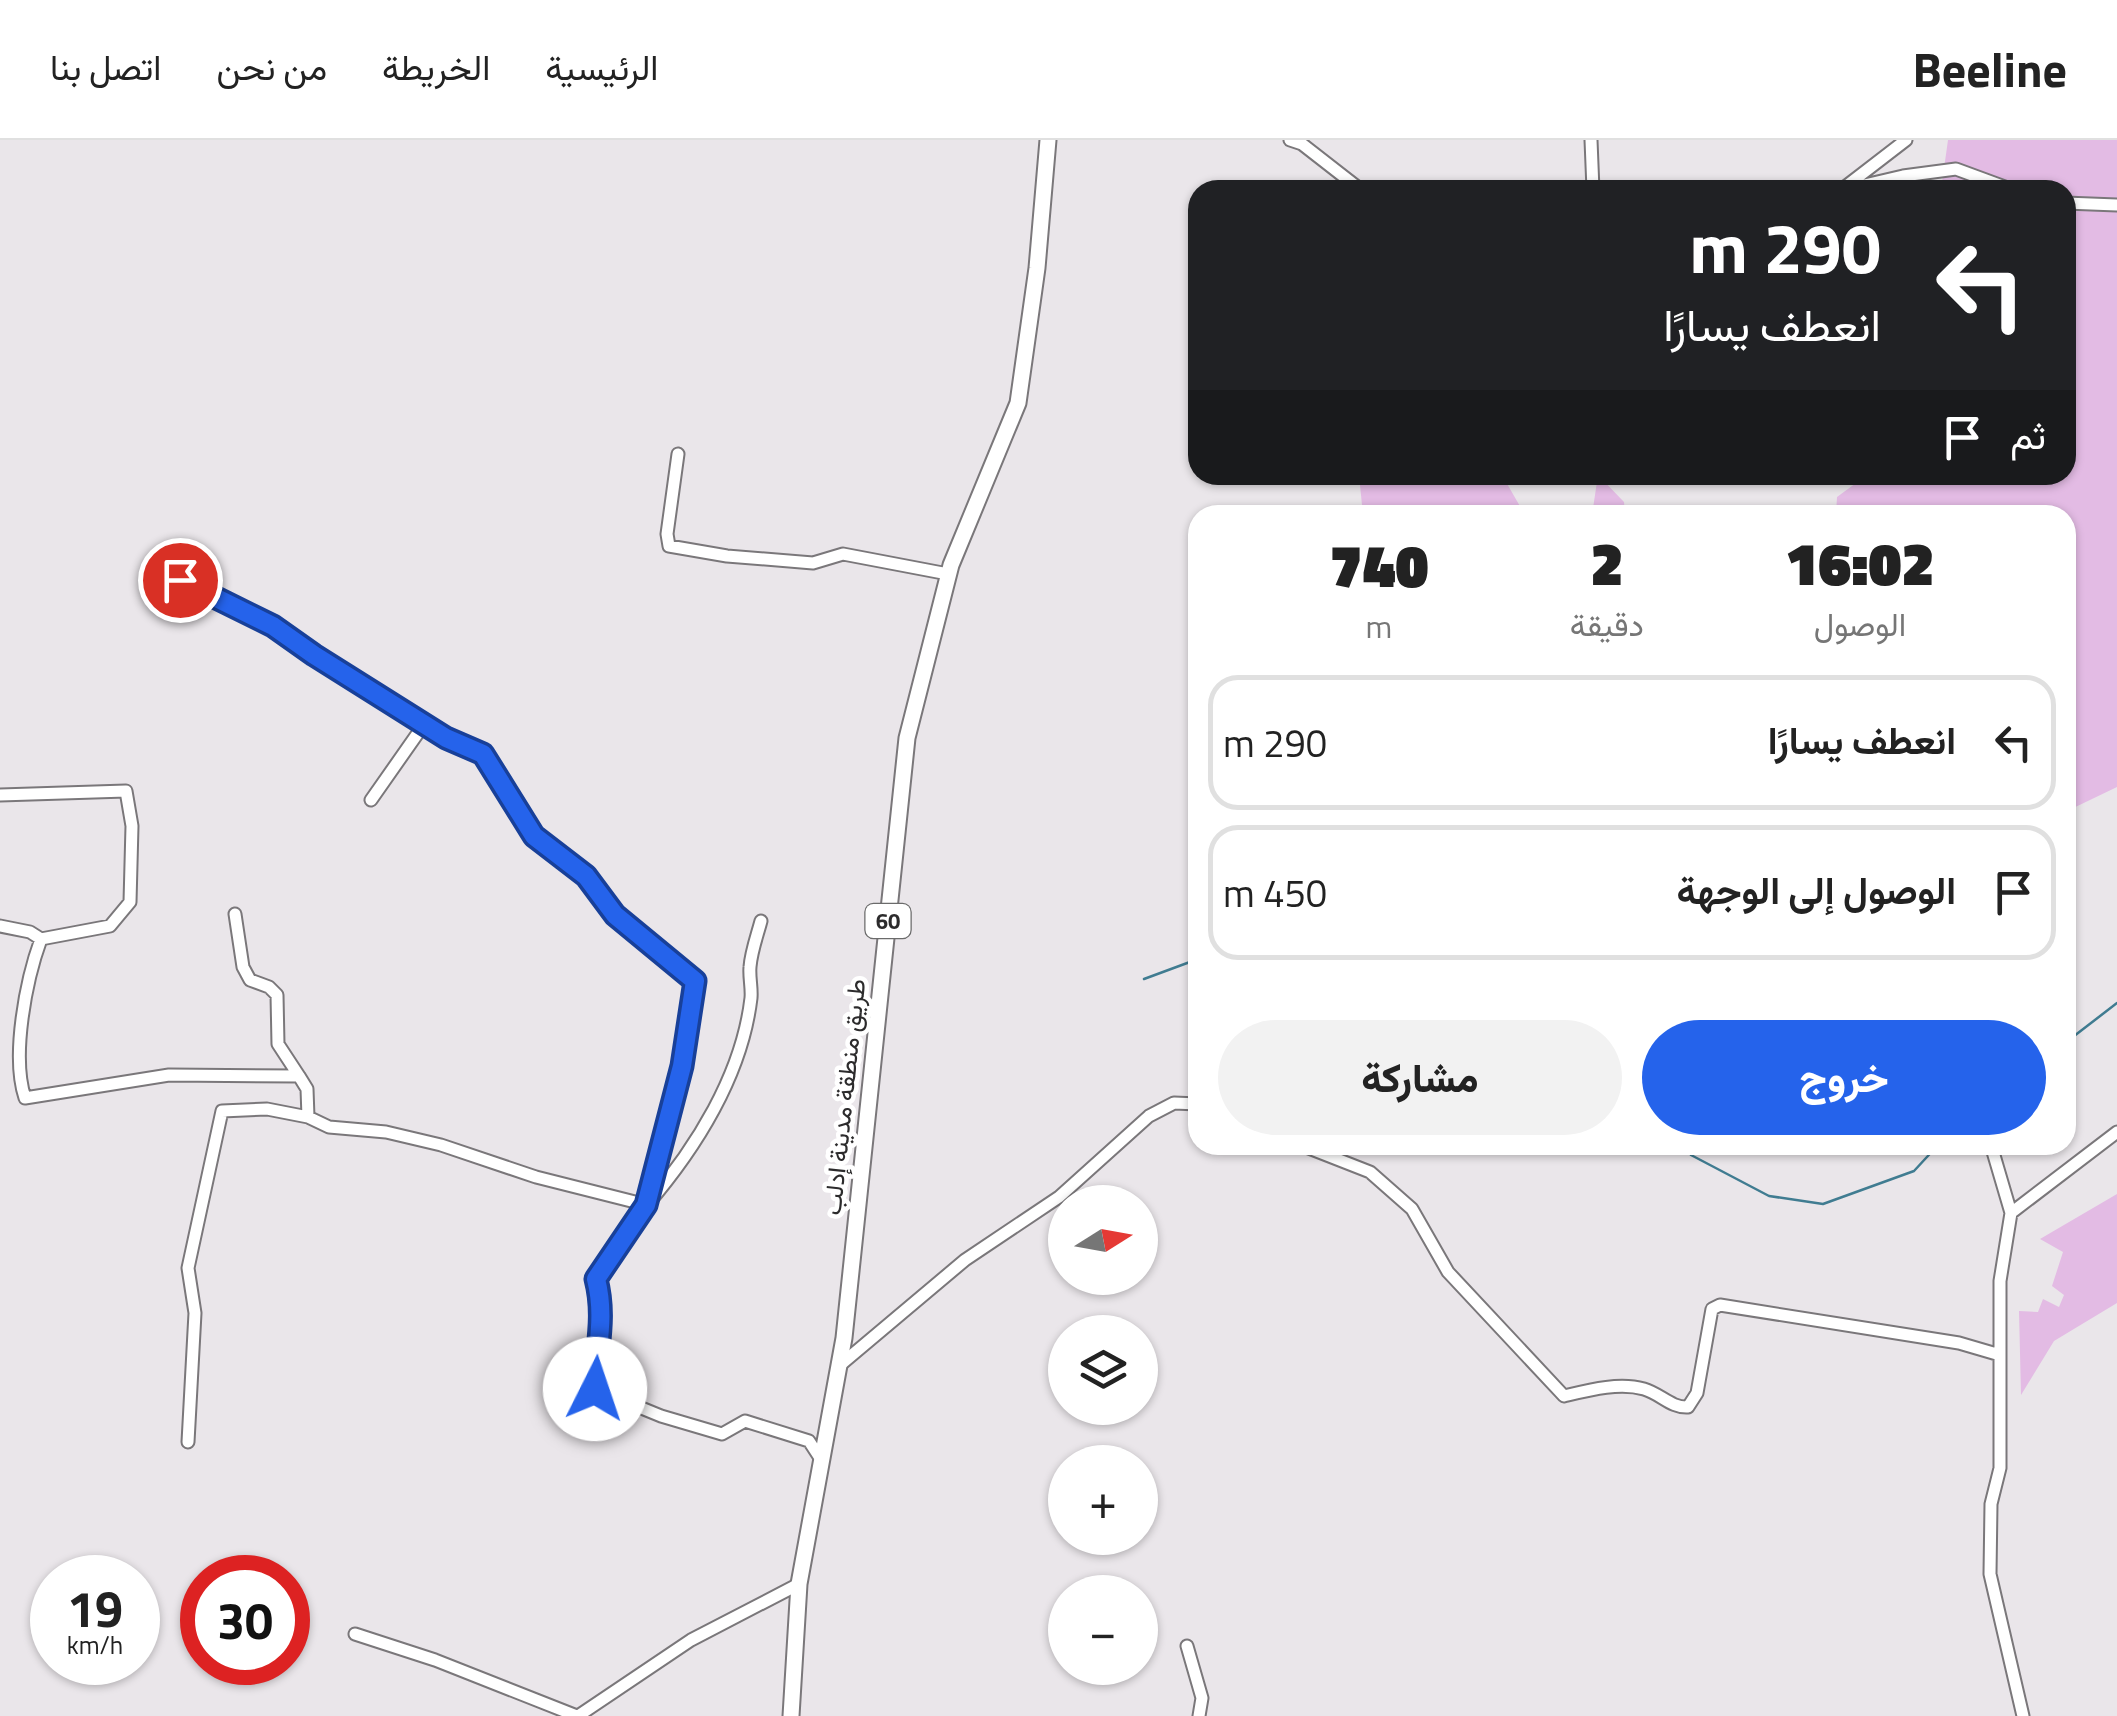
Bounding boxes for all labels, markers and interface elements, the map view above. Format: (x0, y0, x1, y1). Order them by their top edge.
text: Beeline (1912, 33, 2067, 106)
text: اتصل بنا (50, 40, 161, 94)
text: من نحن (216, 40, 327, 94)
text: الخريطة (382, 40, 490, 94)
text: الرئيسية (545, 40, 658, 94)
text: 290 m (1689, 194, 1881, 300)
icon: left (1916, 220, 2046, 350)
text: انعطف يسارًا (1663, 290, 1881, 358)
text: ثم (2010, 406, 2046, 464)
icon: arrive (1935, 410, 1990, 465)
text: 2 (1590, 517, 1623, 608)
text: 16:02 (1785, 517, 1935, 608)
text: 740 (1329, 519, 1428, 610)
pin (138, 538, 223, 623)
icon: arrive (153, 553, 208, 608)
text: دقيقة (1570, 600, 1644, 648)
text: الوصول (1814, 600, 1906, 648)
text: m (1366, 602, 1392, 650)
text: انعطف يسارًا (1768, 711, 1956, 769)
text: 290 m (1223, 714, 1327, 772)
icon: left (1986, 715, 2041, 770)
text: الوصول إلى الوجهة (1677, 861, 1956, 919)
text: 450 m (1223, 864, 1327, 922)
icon: arrive (1986, 865, 2041, 920)
road number: 60 (866, 904, 910, 938)
street label: طريق منطقة مدينة إدلب (813, 977, 875, 1217)
button: مشاركة (1218, 1020, 1622, 1135)
button: خروج (1642, 1020, 2046, 1135)
north arrow (1048, 1185, 1158, 1295)
map controls (1048, 1185, 1158, 1685)
button: layers (1048, 1315, 1158, 1425)
position arrow (543, 1337, 647, 1441)
button: + (1048, 1445, 1158, 1555)
speed limit sign: 30 (180, 1555, 310, 1685)
text: 19 (67, 1570, 123, 1646)
button: − (1048, 1575, 1158, 1685)
text: km/h (67, 1626, 123, 1664)

